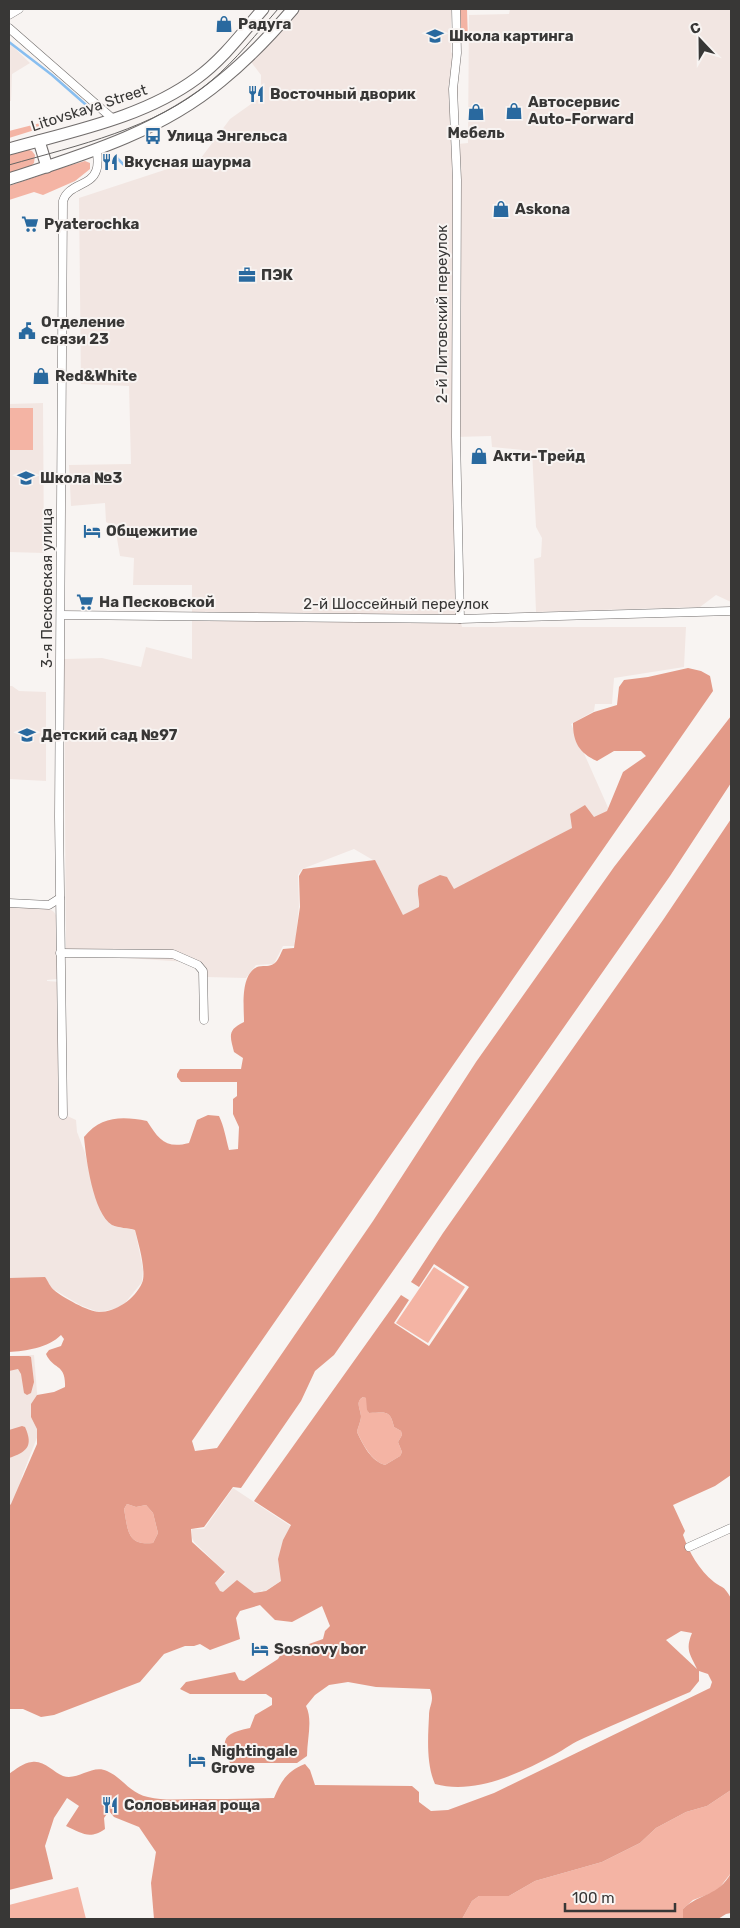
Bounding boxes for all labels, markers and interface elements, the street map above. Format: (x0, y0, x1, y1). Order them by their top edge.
shop icon: Радуга (214, 14, 234, 34)
place label: Радуга (238, 15, 292, 33)
north arrow (675, 15, 725, 65)
text: С (688, 19, 703, 38)
school or university icon: Школа картинга (425, 26, 445, 46)
place label: Школа картинга (449, 27, 574, 45)
street label: Litovskaya Street (29, 81, 149, 135)
restaurant icon: Восточный дворик (246, 84, 266, 104)
place label: Восточный дворик (270, 85, 416, 103)
place label: Автосервис Auto-Forward (528, 93, 634, 128)
shop icon: Автосервис Auto-Forward (504, 101, 524, 121)
shop icon: Мебель (466, 102, 486, 122)
place label: Мебель (447, 124, 505, 142)
bus stop icon: Улица Энгельса (143, 126, 163, 146)
place label: Улица Энгельса (167, 127, 287, 145)
restaurant icon: Вкусная шаурма (100, 152, 120, 172)
place label: Вкусная шаурма (124, 153, 251, 171)
shop icon: Askona (491, 199, 511, 219)
place label: Askona (515, 200, 570, 218)
supermarket icon: Pyaterochka (20, 214, 40, 234)
place label: Pyaterochka (44, 215, 140, 233)
street label: 2-й Литовский переулок (433, 225, 451, 403)
office icon: ПЭК (237, 265, 257, 285)
place label: ПЭК (261, 266, 294, 284)
place label: Отделение связи 23 (41, 313, 125, 348)
public building icon: Отделение связи 23 (17, 321, 37, 341)
shop icon: Red&White (31, 366, 51, 386)
place label: Red&White (55, 367, 137, 385)
shop icon: Акти-Трейд (469, 446, 489, 466)
place label: Акти-Трейд (493, 447, 585, 465)
school or university icon: Школа №3 (16, 468, 36, 488)
place label: Школа №3 (40, 469, 122, 487)
street label: 3-я Песковская улица (38, 508, 56, 668)
hotel icon: Общежитие (82, 521, 102, 541)
place label: Общежитие (106, 522, 198, 540)
supermarket icon: На Песковской (75, 592, 95, 612)
place label: На Песковской (99, 593, 215, 611)
street label: 2-й Шоссейный переулок (303, 595, 489, 613)
school or university icon: Детский сад №97 (17, 725, 37, 745)
place label: Детский сад №97 (41, 726, 178, 744)
hotel icon: Sosnovy bor (250, 1639, 270, 1659)
place label: Sosnovy bor (274, 1640, 366, 1658)
place label: Nightingale Grove (211, 1742, 298, 1777)
hotel icon: Nightingale Grove (187, 1750, 207, 1770)
restaurant icon: Соловьиная роща (100, 1795, 120, 1815)
place label: Соловьиная роща (124, 1796, 260, 1814)
scale bar (565, 1880, 675, 1912)
text: 100 m (572, 1889, 614, 1907)

